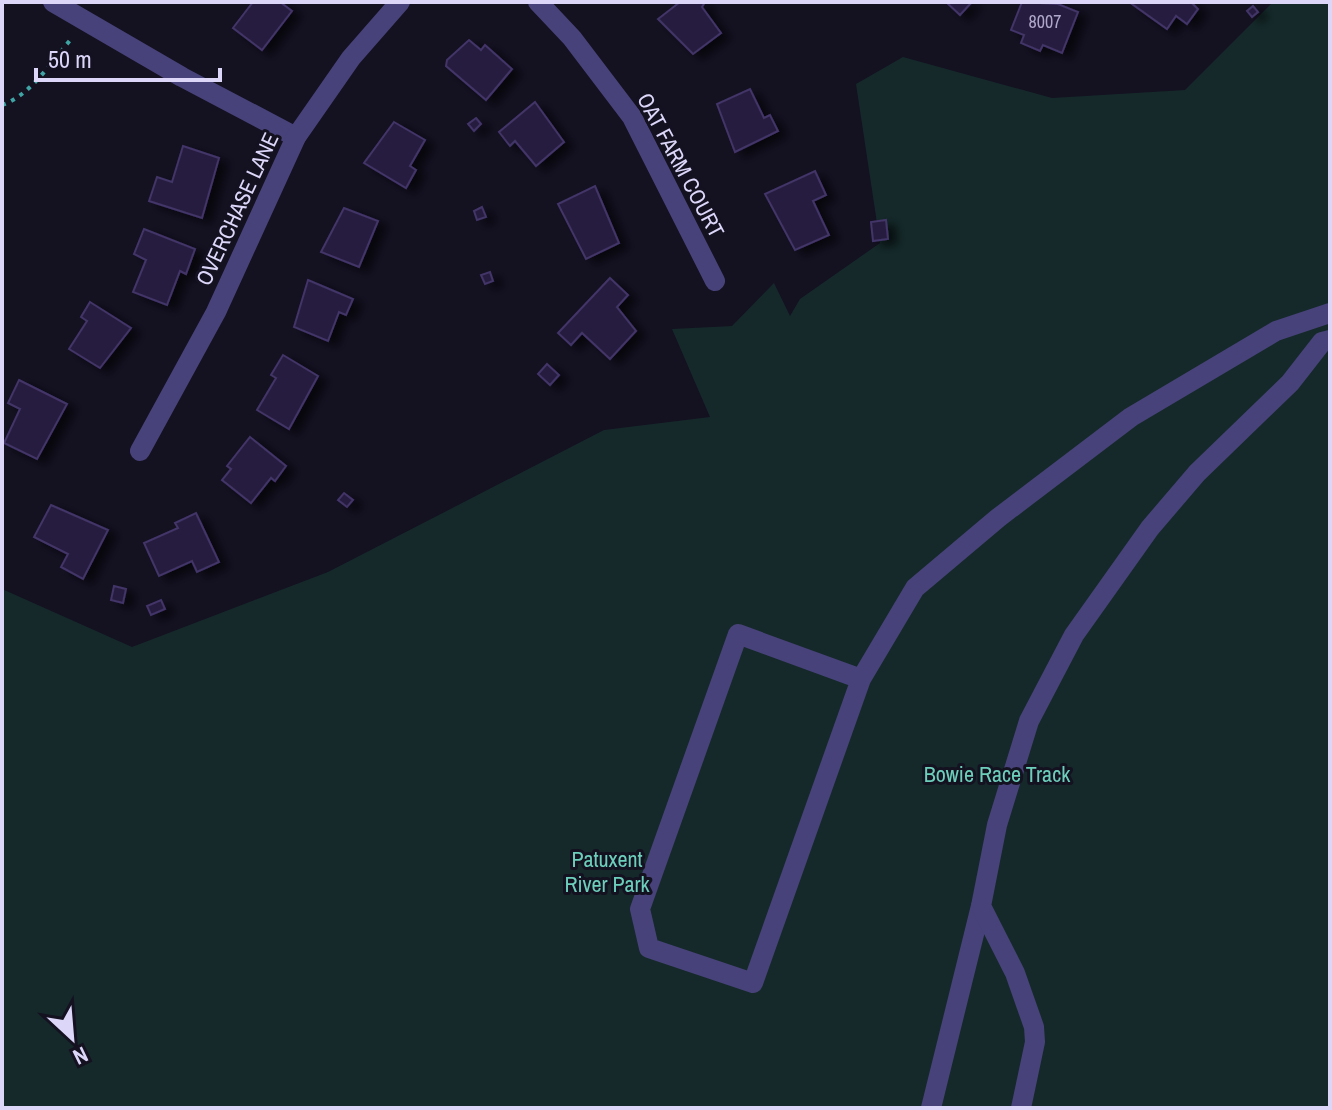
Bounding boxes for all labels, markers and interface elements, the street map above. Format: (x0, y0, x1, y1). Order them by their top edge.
house number: 8007 (1029, 9, 1061, 34)
scale bar (36, 32, 220, 82)
text: 50 m (48, 43, 92, 75)
street label: OAT FARM COURT (630, 88, 732, 242)
street label: OVERCHASE LANE (188, 128, 286, 290)
park label: Bowie Race Track (924, 759, 1071, 789)
park label: Patuxent River Park (564, 844, 651, 899)
north arrow (32, 998, 112, 1078)
text: N (68, 1040, 93, 1072)

